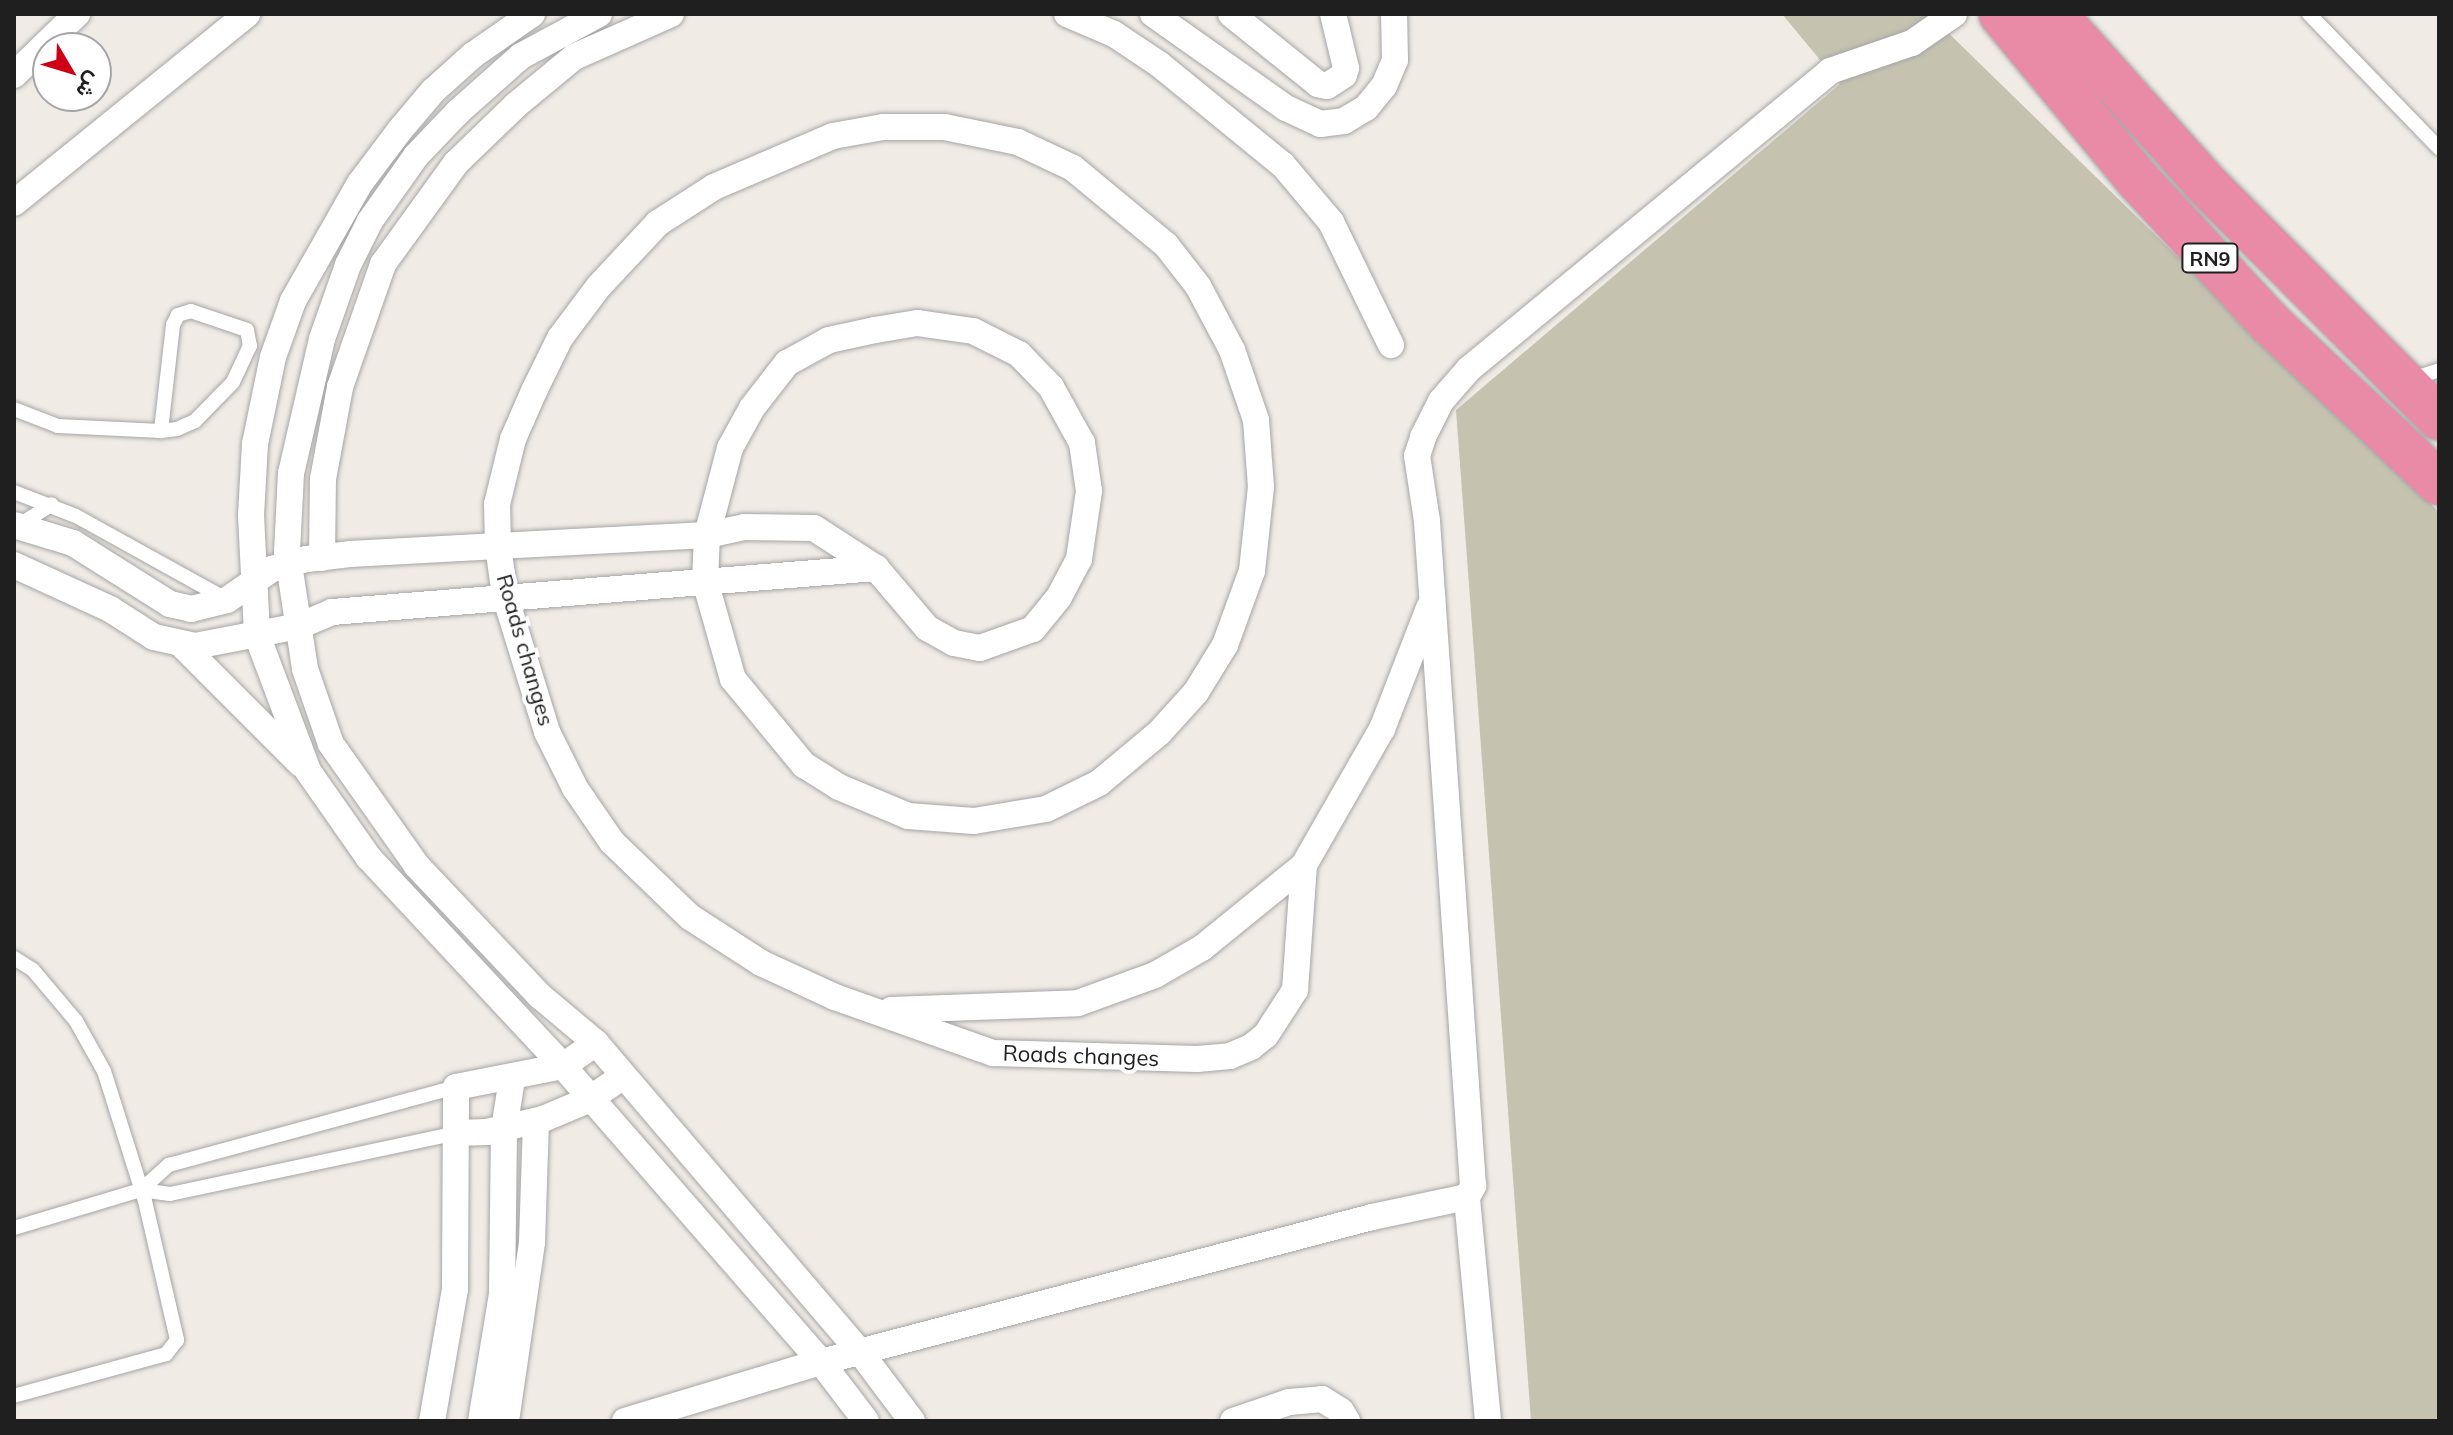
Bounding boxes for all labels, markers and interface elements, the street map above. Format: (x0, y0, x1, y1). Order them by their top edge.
north arrow (32, 32, 112, 112)
text: ش (70, 67, 109, 105)
road number: RN9 (2180, 242, 2240, 274)
street label: Roads changes (491, 571, 559, 729)
street label: Roads changes (1002, 1040, 1160, 1072)

